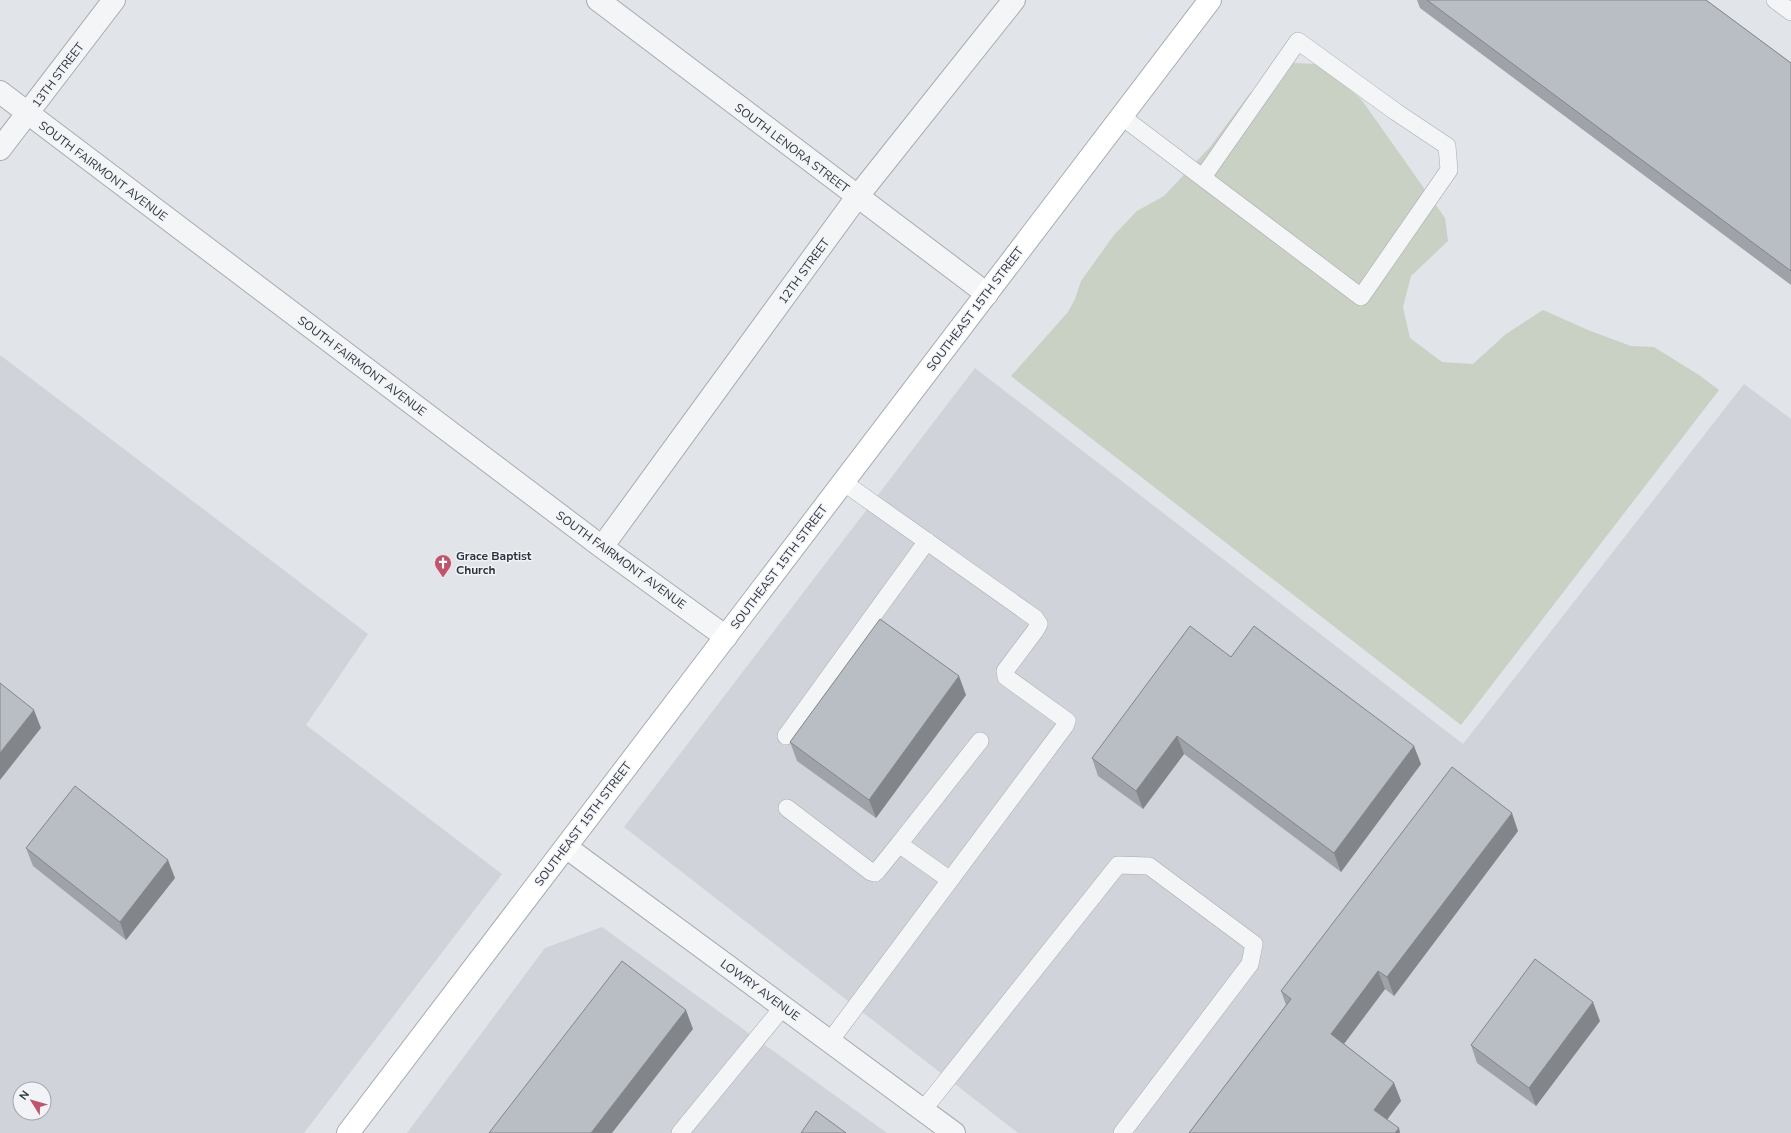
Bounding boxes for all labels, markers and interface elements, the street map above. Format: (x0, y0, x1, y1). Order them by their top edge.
street label: 13TH STREET (28, 39, 88, 111)
street label: SOUTH LENORA STREET (731, 100, 853, 197)
street label: SOUTH FAIRMONT AVENUE (35, 117, 171, 225)
street label: 12TH STREET (775, 234, 834, 307)
street label: SOUTHEAST 15TH STREET (923, 243, 1028, 375)
street label: SOUTH FAIRMONT AVENUE (294, 312, 430, 420)
street label: SOUTHEAST 15TH STREET (727, 501, 832, 633)
street label: SOUTH FAIRMONT AVENUE (553, 507, 689, 613)
place label: Grace Baptist Church (456, 548, 532, 578)
church icon: Grace Baptist Church (433, 553, 453, 578)
street label: SOUTHEAST 15TH STREET (531, 758, 636, 890)
street label: LOWRY AVENUE (717, 956, 803, 1024)
north arrow (12, 1081, 52, 1121)
text: N (16, 1087, 33, 1103)

